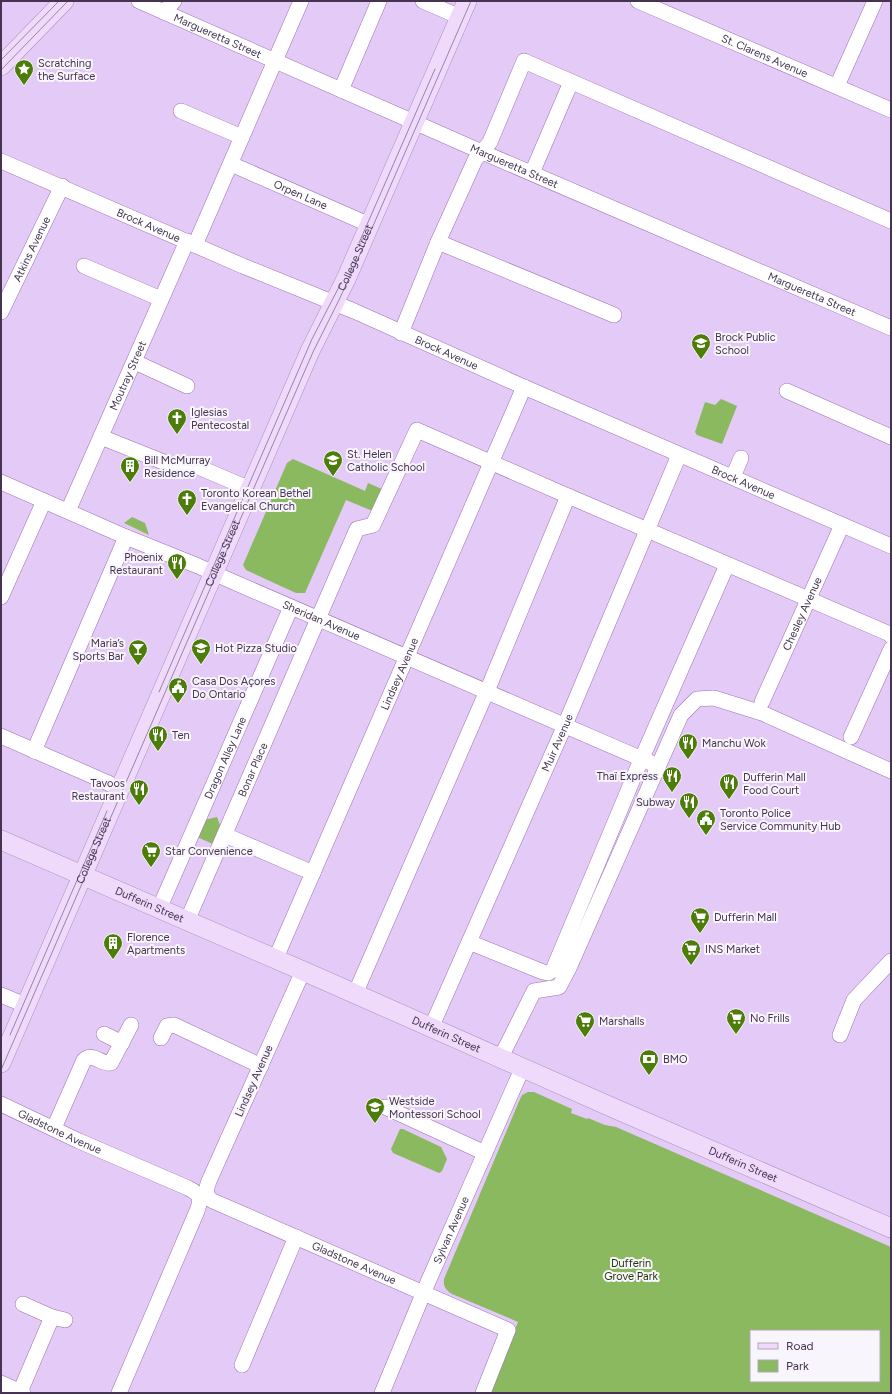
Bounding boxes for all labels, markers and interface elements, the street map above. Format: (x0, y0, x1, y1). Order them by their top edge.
street label: Margueretta Street (172, 11, 264, 61)
street label: St. Clarens Avenue (720, 31, 810, 80)
place label: Scratching the Surface (38, 57, 95, 83)
place icon: Scratching the Surface (13, 58, 35, 86)
street label: Margueretta Street (468, 141, 560, 191)
street label: Orpen Lane (272, 177, 329, 212)
street label: Brock Avenue (115, 206, 183, 245)
street label: Atkins Avenue (10, 214, 53, 284)
street label: College Street (335, 222, 375, 293)
street label: Margueretta Street (766, 269, 858, 319)
place label: Brock Public School (715, 331, 776, 357)
school or university icon: Brock Public School (690, 332, 712, 360)
street label: Brock Avenue (413, 333, 480, 372)
street label: Moutray Street (107, 339, 149, 412)
place label: Iglesias Pentecostal (191, 406, 249, 432)
church icon: Iglesias Pentecostal (166, 407, 188, 435)
place label: St. Helen Catholic School (347, 448, 425, 474)
school or university icon: St. Helen Catholic School (322, 449, 344, 477)
place label: Bill McMurray Residence (144, 454, 210, 480)
building icon: Bill McMurray Residence (119, 455, 141, 483)
street label: Brock Avenue (710, 463, 777, 502)
place label: Toronto Korean Bethel Evangelical Church (201, 487, 311, 513)
church icon: Toronto Korean Bethel Evangelical Church (176, 488, 198, 516)
street label: College Street (202, 518, 242, 588)
place label: Phoenix Restaurant (109, 551, 164, 577)
restaurant icon: Phoenix Restaurant (166, 552, 188, 580)
street label: Chesley Avenue (780, 575, 824, 652)
street label: Sheridan Avenue (281, 598, 362, 643)
street label: Lindsey Avenue (378, 636, 421, 712)
place label: Maria’s Sports Bar (73, 637, 124, 663)
school or university icon: Hot Pizza Studio (190, 637, 212, 665)
bar icon: Maria’s Sports Bar (127, 638, 149, 666)
place label: Hot Pizza Studio (215, 642, 297, 655)
place label: Casa Dos Açores Do Ontario (192, 675, 275, 701)
public building icon: Casa Dos Açores Do Ontario (167, 676, 189, 704)
street label: Muir Avenue (539, 712, 575, 773)
street label: Dragon Alley Lane (201, 715, 249, 801)
restaurant icon: Ten (147, 724, 169, 752)
place label: Ten (172, 729, 190, 742)
restaurant icon: Manchu Wok (677, 732, 699, 760)
place label: Manchu Wok (702, 737, 766, 750)
street label: Bonar Place (235, 741, 270, 799)
restaurant icon: Thaï Express (661, 765, 683, 793)
place label: Thaï Express (597, 770, 658, 783)
place label: Dufferin Mall Food Court (743, 771, 806, 797)
restaurant icon: Dufferin Mall Food Court (718, 772, 740, 800)
place label: Tavoos Restaurant (71, 777, 125, 803)
restaurant icon: Tavoos Restaurant (128, 778, 150, 806)
restaurant icon: Subway (678, 791, 700, 819)
place label: Subway (636, 796, 675, 809)
place label: Toronto Police Service Community Hub (720, 807, 841, 833)
public building icon: Toronto Police Service Community Hub (695, 808, 717, 836)
street label: College Street (73, 815, 114, 885)
supermarket icon: Star Convenience (140, 840, 162, 868)
place label: Star Convenience (165, 845, 253, 858)
street label: Dufferin Street (113, 884, 186, 925)
supermarket icon: Dufferin Mall (689, 906, 711, 934)
place label: Dufferin Mall (714, 911, 777, 924)
place label: Florence Apartments (127, 931, 185, 957)
building icon: Florence Apartments (102, 932, 124, 960)
supermarket icon: INS Market (680, 938, 702, 966)
place label: INS Market (705, 943, 760, 956)
supermarket icon: No Frills (725, 1007, 747, 1035)
supermarket icon: Marshalls (574, 1010, 596, 1038)
place label: No Frills (750, 1012, 790, 1025)
street label: Dufferin Street (410, 1013, 483, 1055)
place label: Marshalls (599, 1015, 644, 1028)
street label: Lindsey Avenue (232, 1043, 276, 1119)
bank icon: BMO (638, 1048, 660, 1076)
place label: BMO (663, 1053, 688, 1066)
place label: Westside Montessori School (389, 1095, 481, 1121)
school or university icon: Westside Montessori School (364, 1096, 386, 1124)
street label: Gladstone Avenue (16, 1107, 104, 1156)
street label: Dufferin Street (707, 1144, 780, 1185)
street label: Sylvan Avenue (430, 1194, 471, 1266)
street label: Gladstone Avenue (310, 1239, 398, 1287)
park label: Dufferin Grove Park (604, 1257, 658, 1283)
legend (750, 1330, 880, 1382)
text: Road (786, 1339, 814, 1353)
text: Park (786, 1359, 809, 1373)

